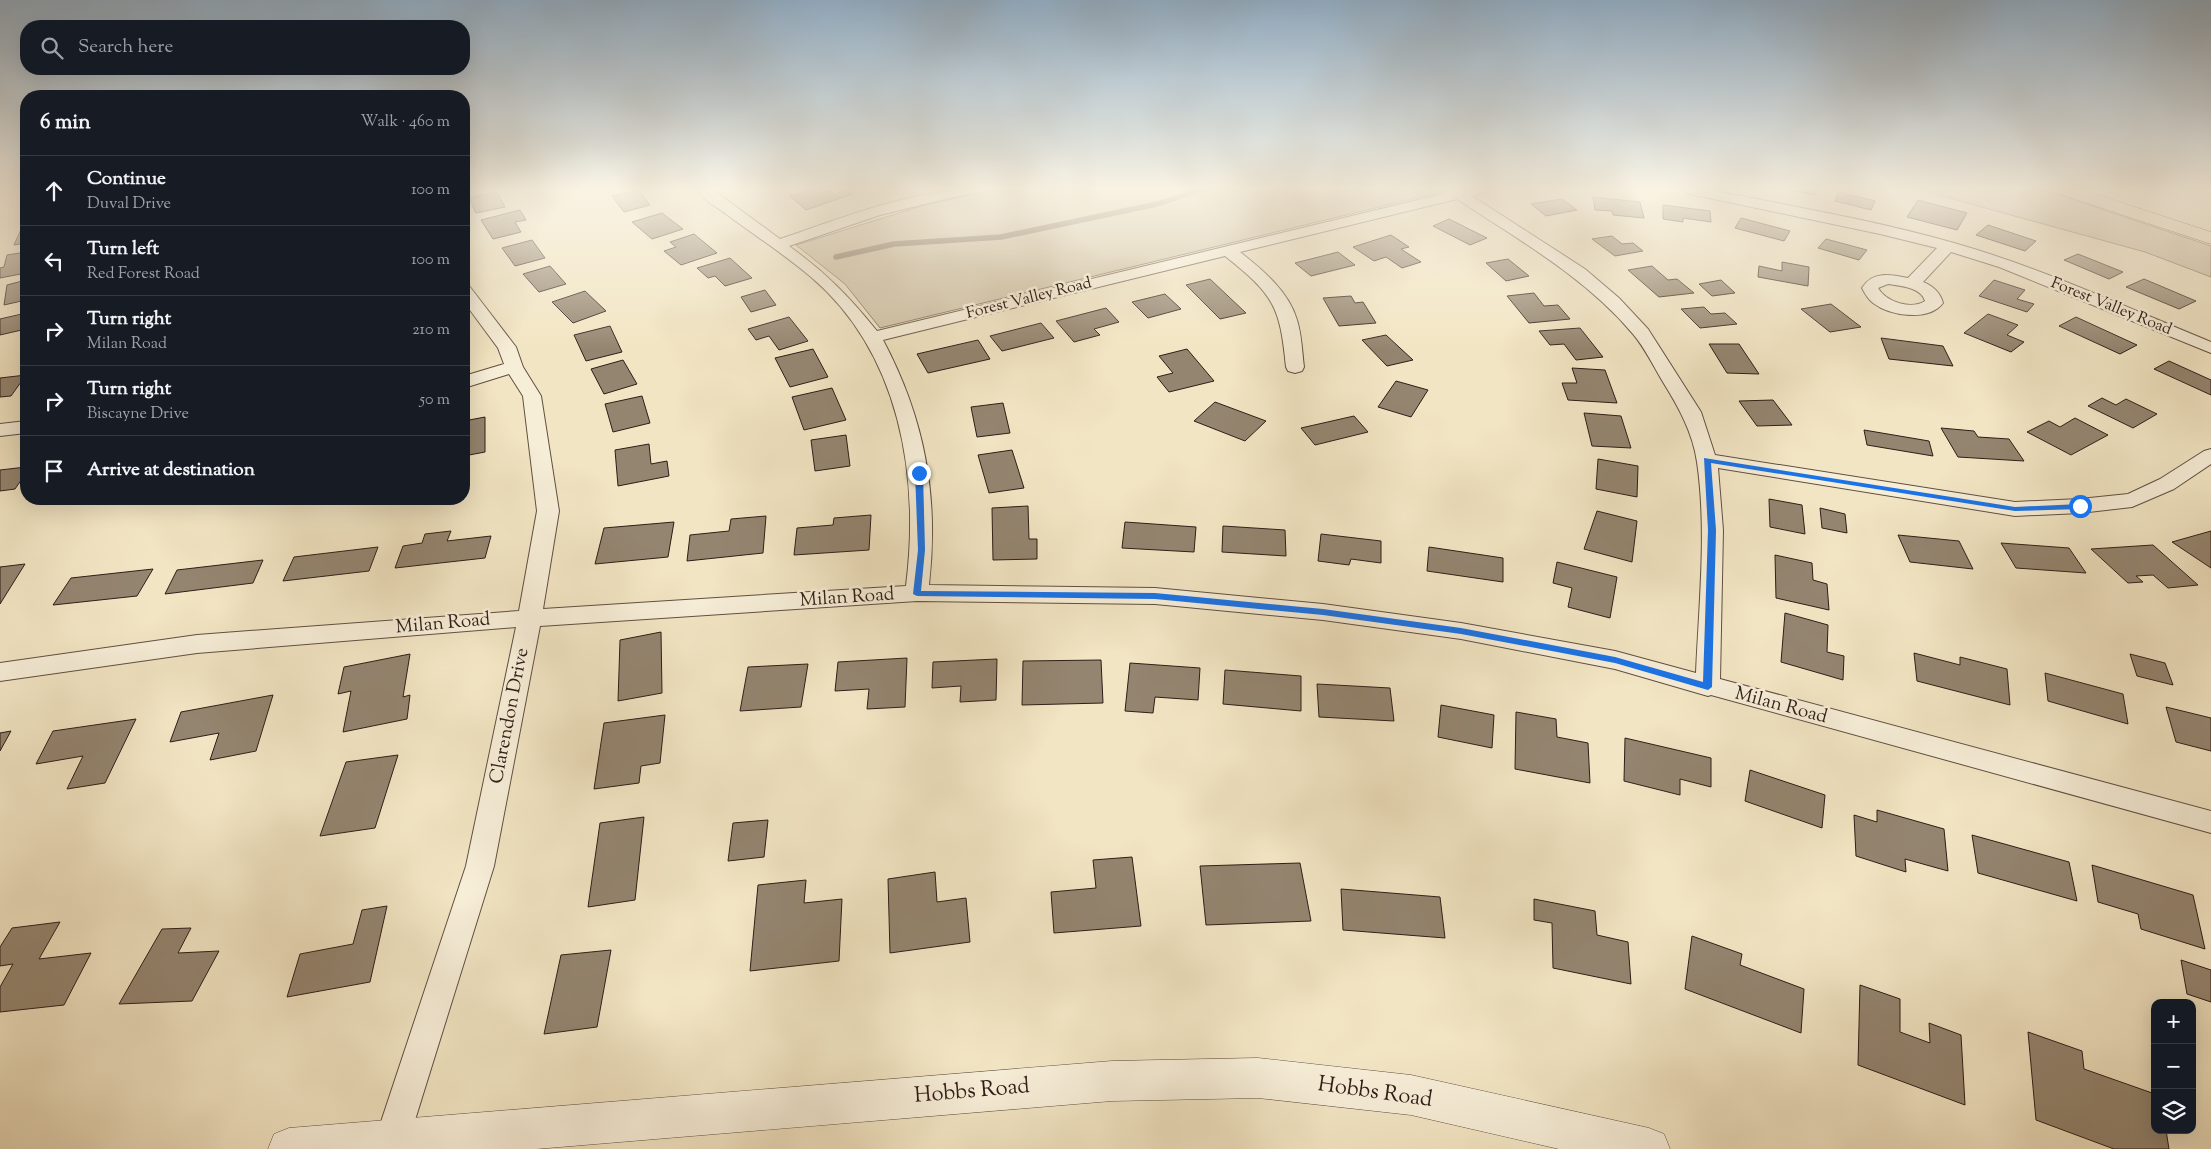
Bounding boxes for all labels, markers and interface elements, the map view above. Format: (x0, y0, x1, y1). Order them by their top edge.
search box (20, 20, 470, 75)
icon: search (38, 34, 66, 62)
text: Search here (78, 34, 173, 61)
text: 6 min (40, 108, 91, 138)
text: Walk · 460 m (361, 111, 450, 134)
text: Continue (87, 166, 166, 193)
icon: ahead (40, 177, 68, 205)
text: 100 m (411, 179, 450, 202)
text: Duval Drive (87, 193, 171, 216)
text: Turn left (87, 236, 159, 263)
icon: left (40, 247, 68, 275)
text: 100 m (411, 249, 450, 272)
text: Red Forest Road (87, 263, 200, 286)
street label: Forest Valley Road (964, 272, 1094, 326)
street label: Forest Valley Road (2047, 272, 2175, 342)
text: Turn right (87, 306, 171, 333)
icon: right (40, 317, 68, 345)
text: 210 m (412, 319, 450, 342)
text: Milan Road (87, 333, 167, 356)
text: Turn right (87, 376, 171, 403)
icon: right (40, 387, 68, 415)
text: 50 m (419, 389, 450, 412)
text: Biscayne Drive (87, 403, 189, 426)
icon: arrive (40, 457, 68, 485)
text: Arrive at destination (87, 457, 255, 484)
route end (908, 462, 931, 485)
route start (2069, 495, 2092, 518)
street label: Milan Road (799, 581, 896, 615)
street label: Milan Road (395, 606, 492, 642)
street label: Clarendon Drive (484, 646, 536, 786)
street label: Milan Road (1732, 681, 1831, 731)
map controls (2151, 999, 2196, 1134)
button: + (2151, 999, 2196, 1044)
button: − (2151, 1044, 2196, 1089)
street label: Hobbs Road (1315, 1069, 1435, 1117)
street label: Hobbs Road (913, 1071, 1031, 1113)
button: layers (2151, 1089, 2196, 1134)

